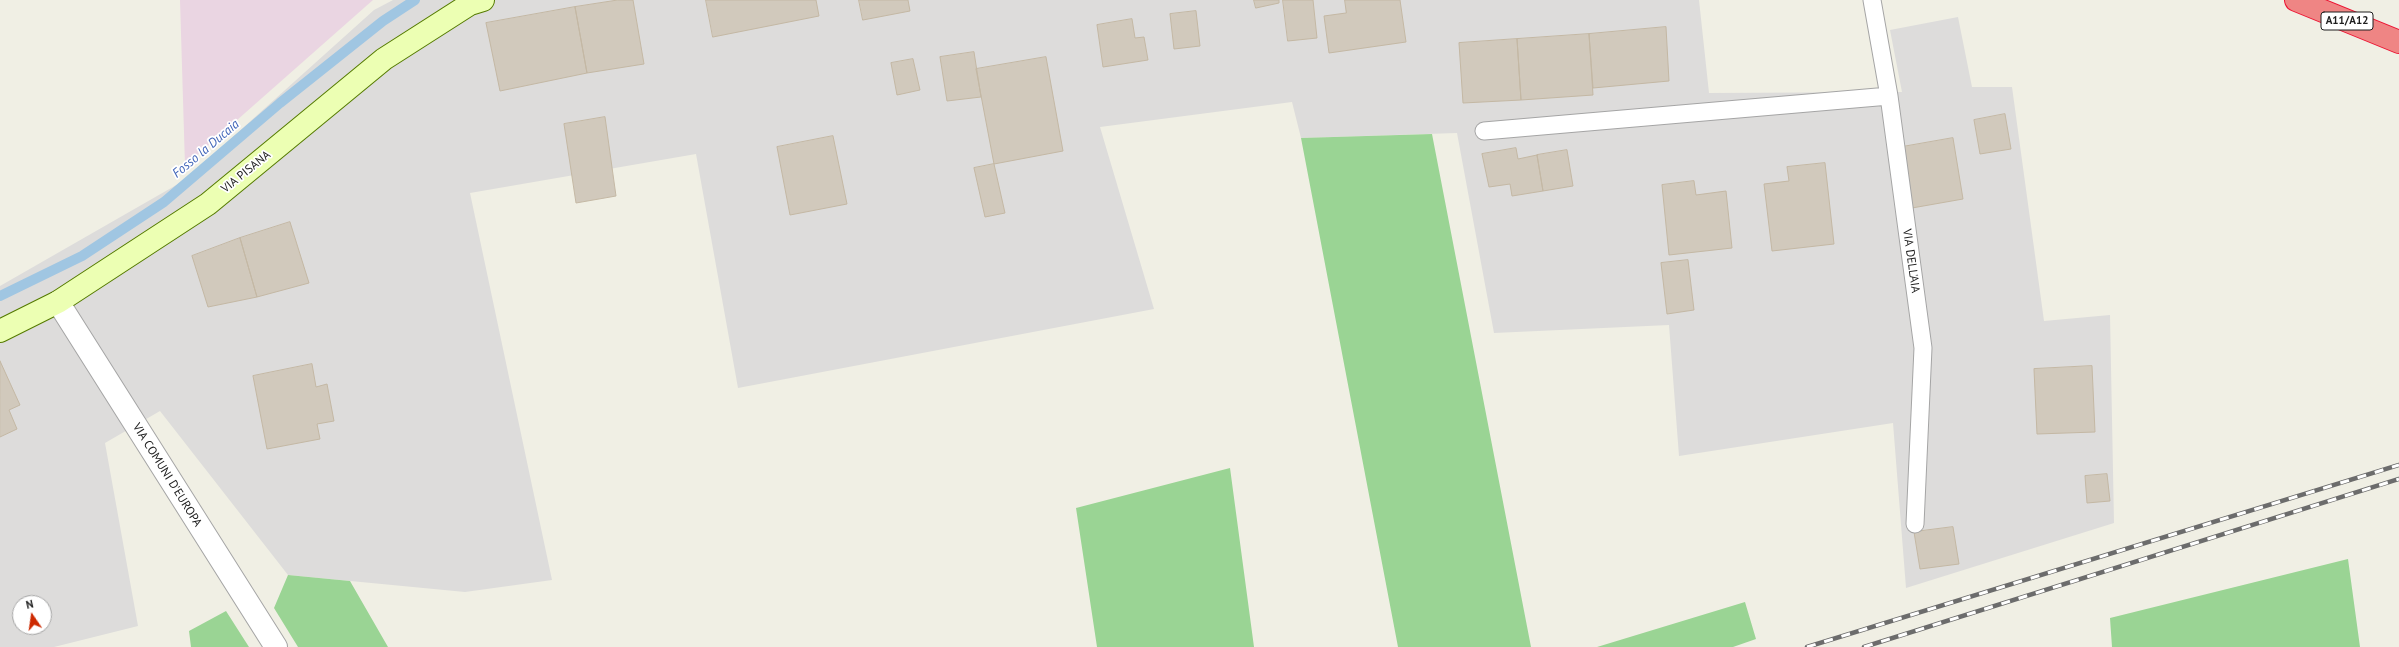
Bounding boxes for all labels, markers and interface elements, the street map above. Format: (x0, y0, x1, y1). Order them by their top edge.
road number: A11/A12 (2321, 12, 2373, 30)
water label: Fosso la Ducaia (169, 117, 243, 181)
street label: VIA PISANA (218, 148, 274, 196)
street label: VIA DELL'AIA (1899, 228, 1923, 294)
street label: VIA COMUNI D'EUROPA (129, 421, 205, 529)
north arrow (12, 595, 52, 635)
text: N (24, 597, 35, 612)

